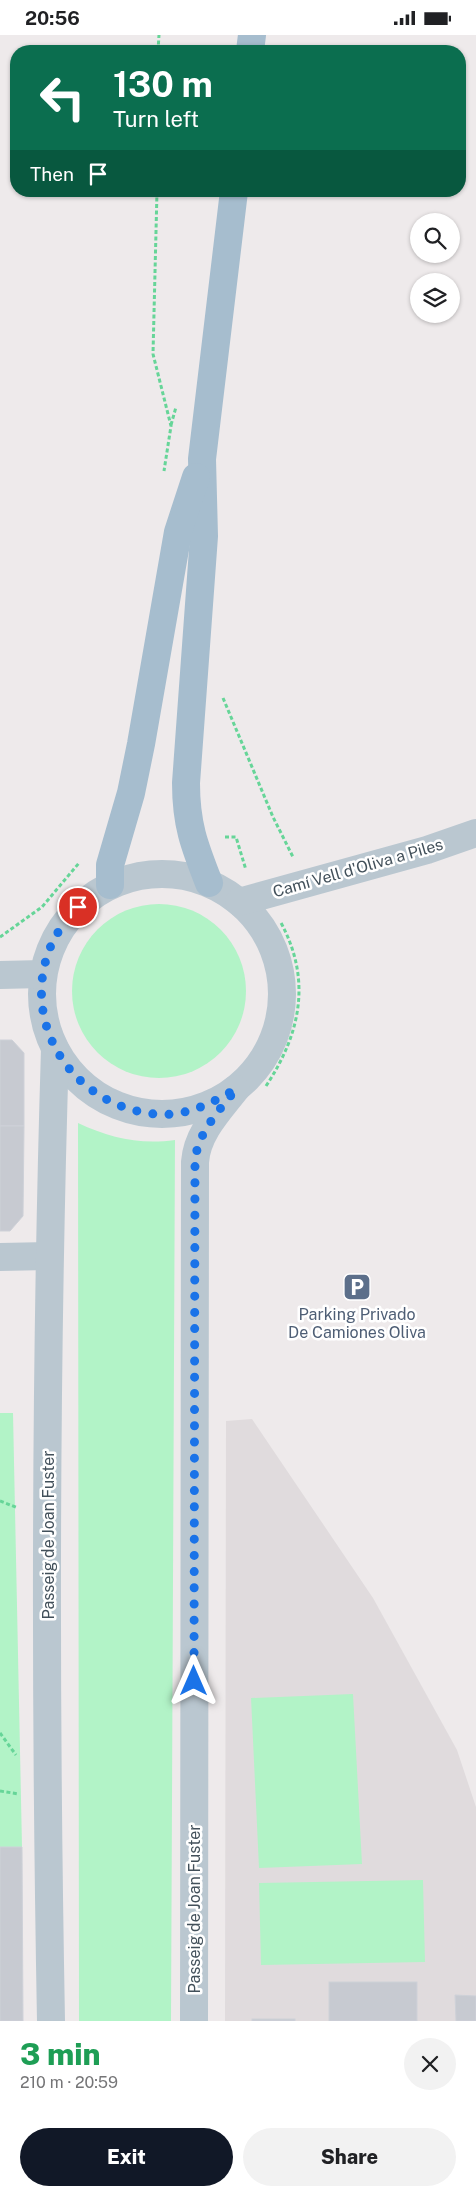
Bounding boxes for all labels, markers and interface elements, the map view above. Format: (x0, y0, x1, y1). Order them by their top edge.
text: 20:56 (25, 7, 80, 29)
text: 130 m (113, 64, 213, 105)
icon: left (30, 65, 95, 130)
text: Turn left (113, 106, 199, 132)
icon: arrive (84, 160, 112, 188)
text: Then (30, 163, 74, 185)
map controls (410, 213, 460, 323)
button: search (410, 213, 460, 263)
button: layers (410, 273, 460, 323)
street label: Camí Vell d'Oliva a Piles (271, 835, 445, 901)
pin (57, 886, 99, 928)
icon: arrive (64, 893, 92, 921)
parking icon: Parking Privado De Camiones Oliva (342, 1272, 372, 1302)
place label: Parking Privado De Camiones Oliva (288, 1305, 426, 1342)
street label: Passeig de Joan Fuster (39, 1451, 58, 1620)
position arrow (167, 1654, 219, 1706)
street label: Passeig de Joan Fuster (185, 1825, 204, 1994)
text: 3 min (20, 2036, 101, 2072)
button: close (404, 2038, 456, 2090)
text: 210 m · 20:59 (20, 2073, 118, 2092)
button: Exit (20, 2128, 233, 2186)
button: Share (243, 2128, 456, 2186)

